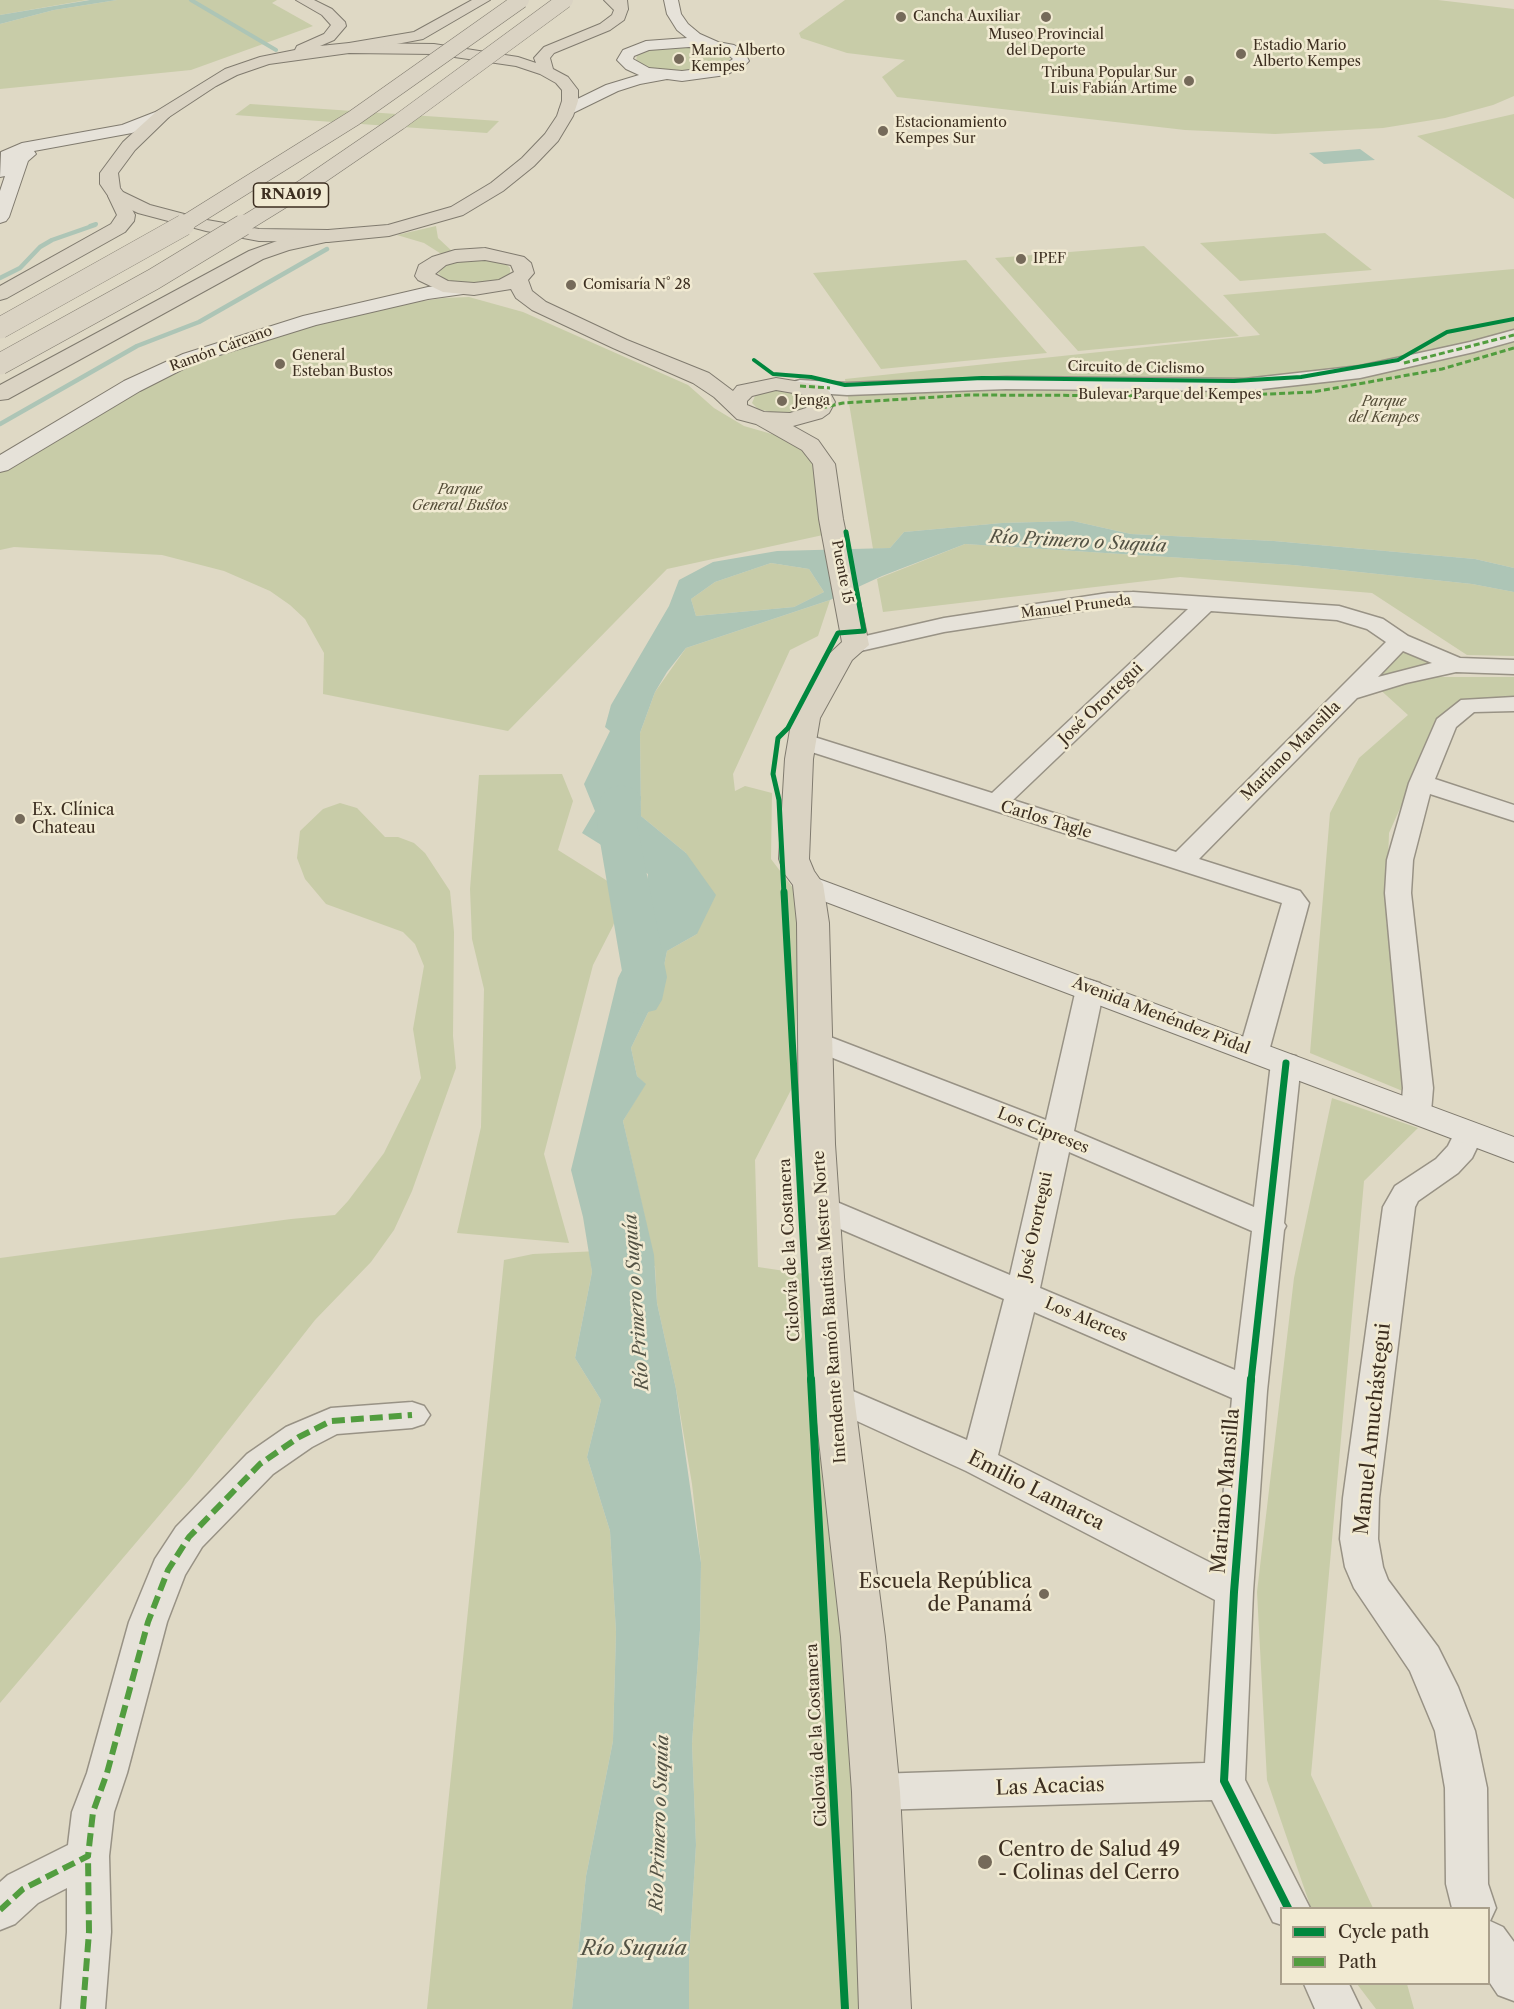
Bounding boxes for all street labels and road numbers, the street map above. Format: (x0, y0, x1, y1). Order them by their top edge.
road number: RNA019 (254, 183, 328, 207)
street label: Ramón Cárcano (168, 323, 274, 375)
street label: Circuito de Ciclismo (1067, 358, 1205, 378)
street label: Bulevar Parque del Kempes (1078, 387, 1262, 403)
street label: Puente 15 (828, 539, 856, 605)
street label: Manuel Pruneda (1020, 592, 1132, 622)
street label: José Orortegui (1055, 659, 1147, 749)
street label: Mariano Mansilla (1237, 697, 1345, 805)
street label: Carlos Tagle (998, 797, 1094, 843)
street label: Avenida Menéndez Pidal (1069, 973, 1253, 1059)
street label: Los Cipreses (994, 1104, 1092, 1158)
street label: Intendente Ramón Bautista Mestre Norte (809, 1150, 851, 1464)
street label: Ciclovía de la Costanera (776, 1158, 804, 1342)
street label: José Orortegui (1015, 1170, 1057, 1282)
street label: Los Alerces (1042, 1294, 1130, 1346)
street label: Manuel Amuchástegui (1350, 1322, 1396, 1536)
street label: Mariano Mansilla (1207, 1407, 1245, 1575)
street label: Emilio Lamarca (964, 1446, 1108, 1536)
street label: Ciclovía de la Costanera (803, 1643, 831, 1827)
street label: Las Acacias (995, 1773, 1105, 1801)

